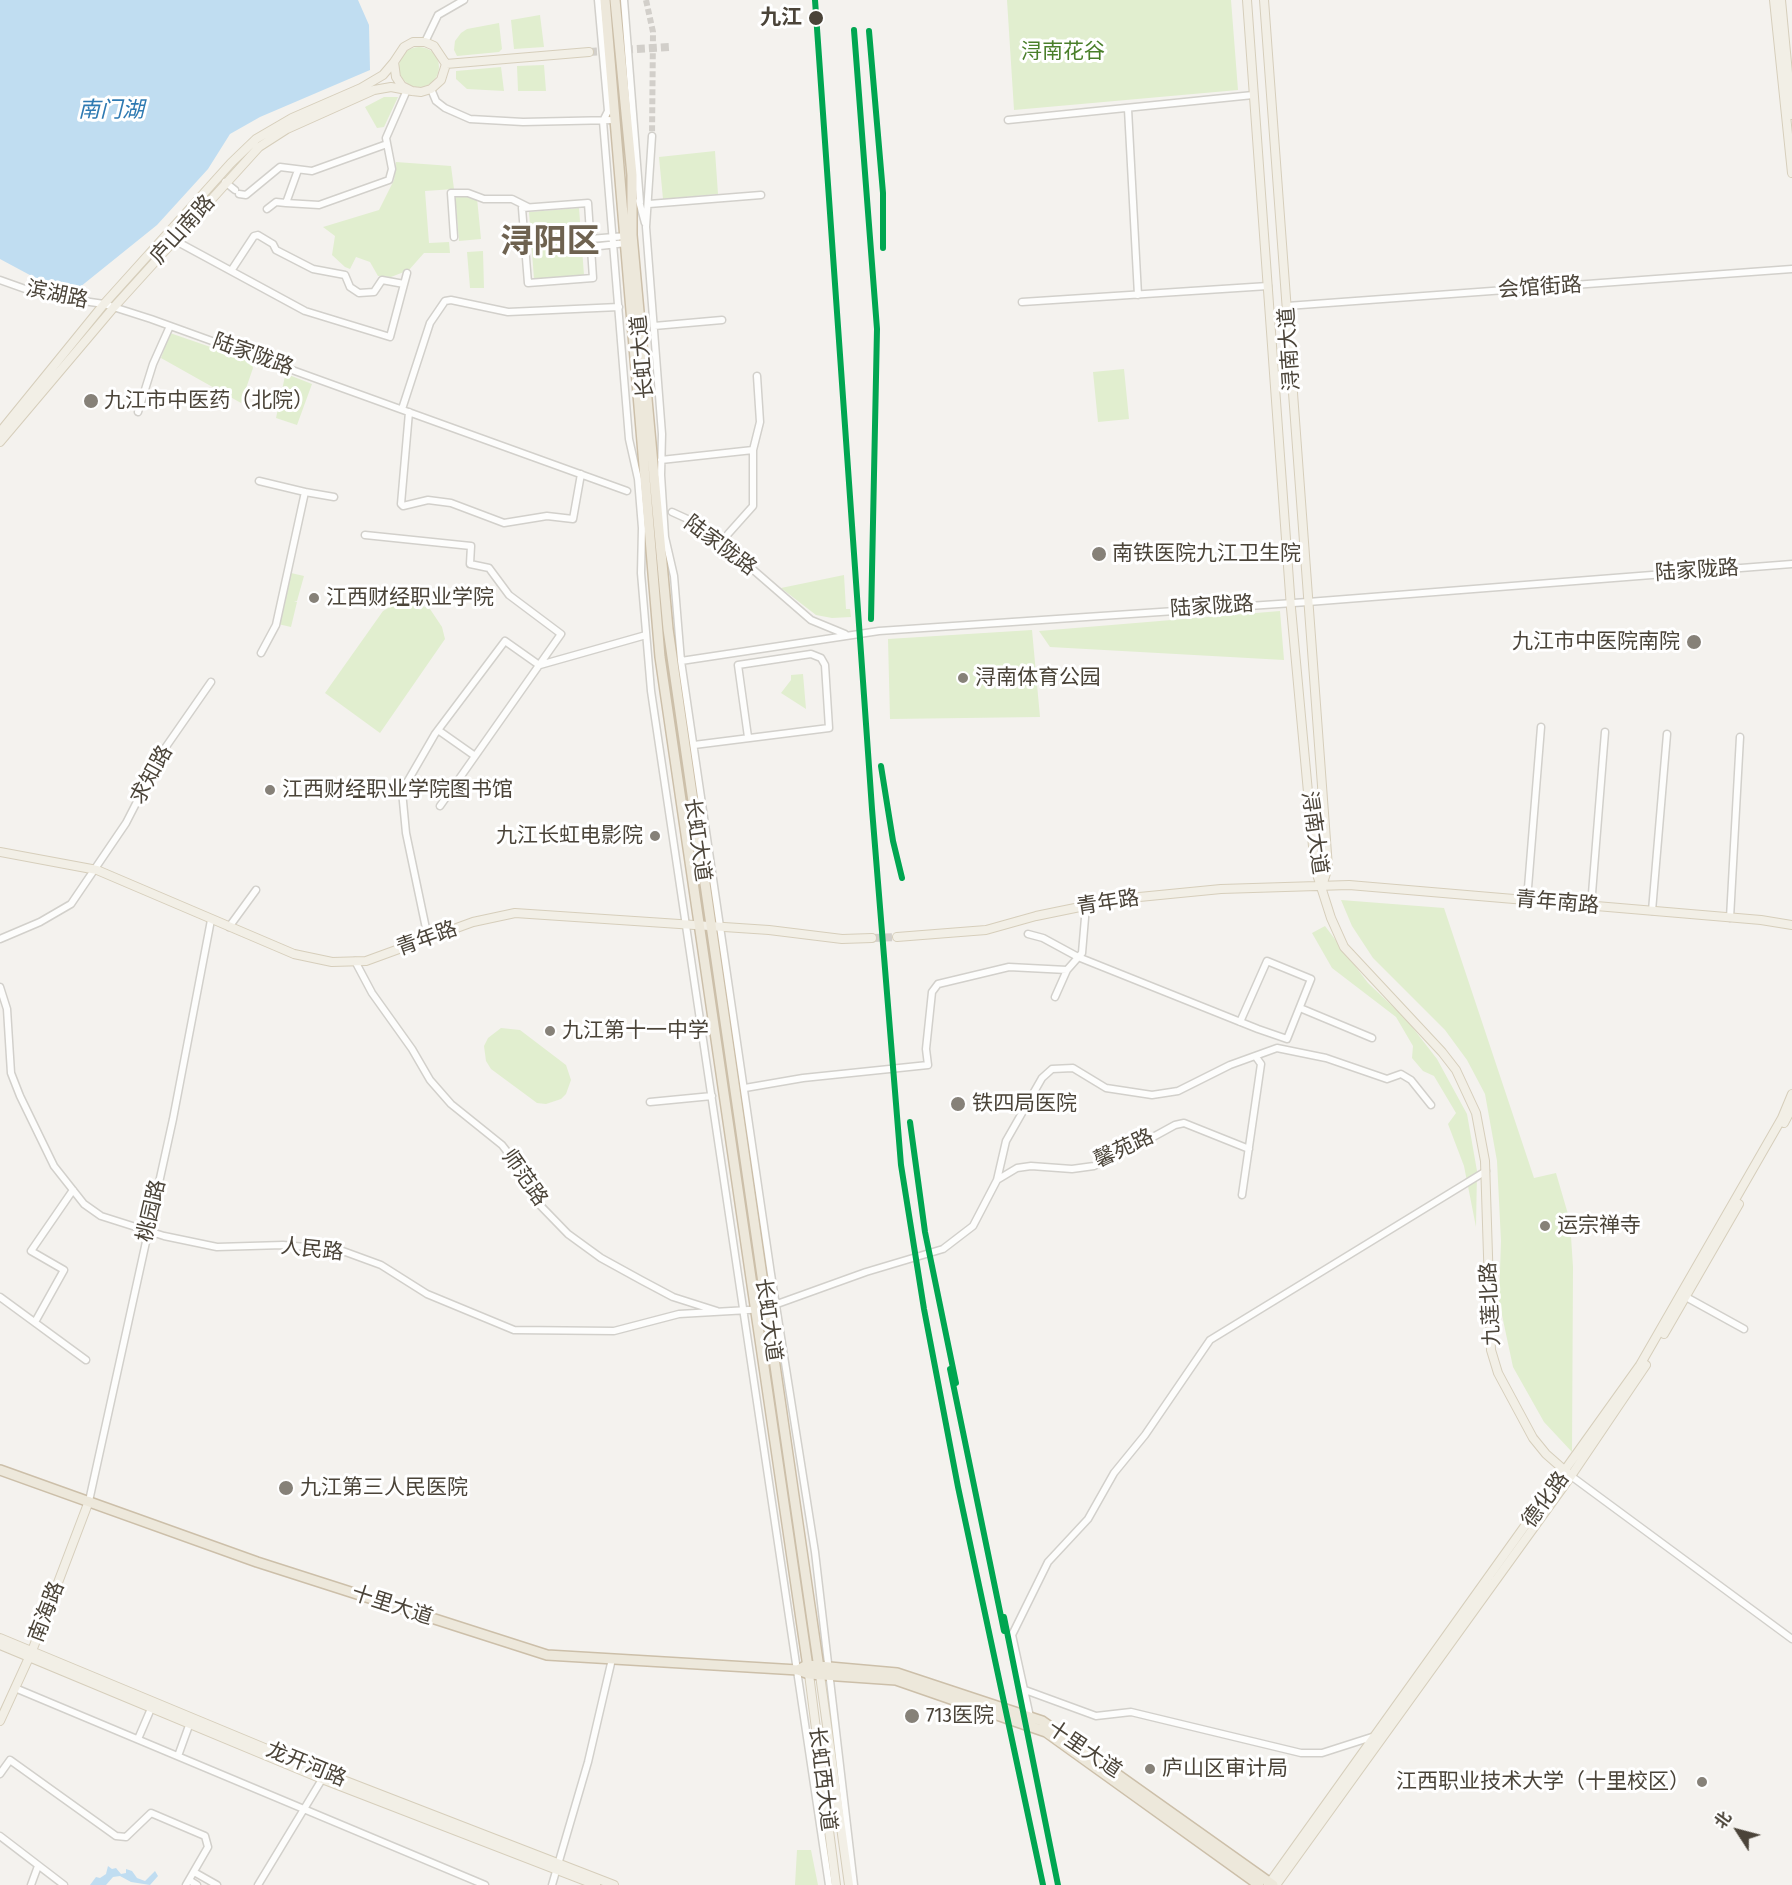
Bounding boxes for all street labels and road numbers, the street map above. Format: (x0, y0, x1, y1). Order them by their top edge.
street label: 庐山南路 (146, 190, 220, 270)
street label: 会馆街路 (1497, 273, 1583, 303)
street label: 滨湖路 (24, 276, 90, 314)
street label: 浔南大道 (1275, 306, 1305, 392)
street label: 长虹大道 (627, 314, 659, 400)
street label: 陆家陇路 (209, 329, 297, 381)
street label: 陆家陇路 (679, 511, 761, 581)
street label: 陆家陇路 (1654, 556, 1740, 586)
street label: 陆家陇路 (1169, 592, 1255, 622)
street label: 求知路 (126, 741, 178, 809)
street label: 浔南大道 (1296, 790, 1332, 876)
street label: 长虹大道 (679, 797, 715, 883)
street label: 青年路 (1075, 886, 1141, 920)
street label: 青年南路 (1514, 887, 1600, 919)
street label: 青年路 (393, 916, 461, 962)
street label: 馨苑路 (1090, 1124, 1158, 1174)
street label: 师范路 (496, 1145, 552, 1211)
street label: 桃园路 (133, 1177, 171, 1245)
street label: 人民路 (279, 1234, 345, 1266)
street label: 九莲北路 (1476, 1261, 1506, 1347)
street label: 长虹大道 (750, 1277, 786, 1363)
street label: 德化路 (1517, 1467, 1575, 1533)
street label: 南海路 (24, 1578, 70, 1646)
street label: 十里大道 (348, 1581, 436, 1631)
street label: 十里大道 (1042, 1716, 1126, 1784)
street label: 长虹西大道 (803, 1725, 841, 1833)
street label: 龙开河路 (262, 1738, 350, 1792)

